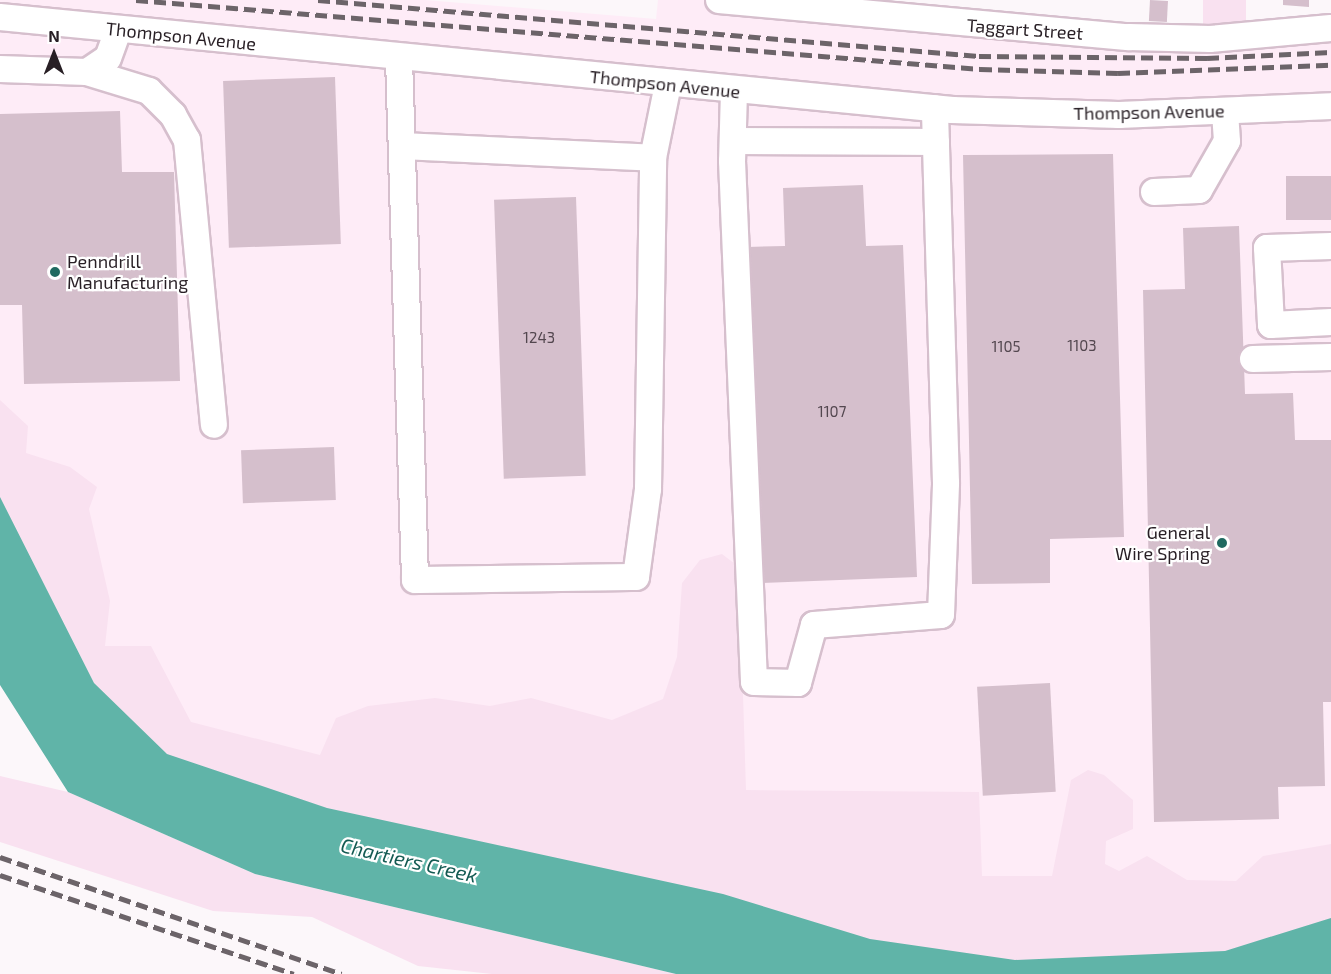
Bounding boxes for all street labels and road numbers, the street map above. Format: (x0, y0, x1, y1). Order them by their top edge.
street label: Taggart Street (966, 14, 1084, 44)
street label: Thompson Avenue (105, 17, 257, 55)
street label: Thompson Avenue (589, 65, 741, 103)
street label: Thompson Avenue (1073, 100, 1225, 124)

